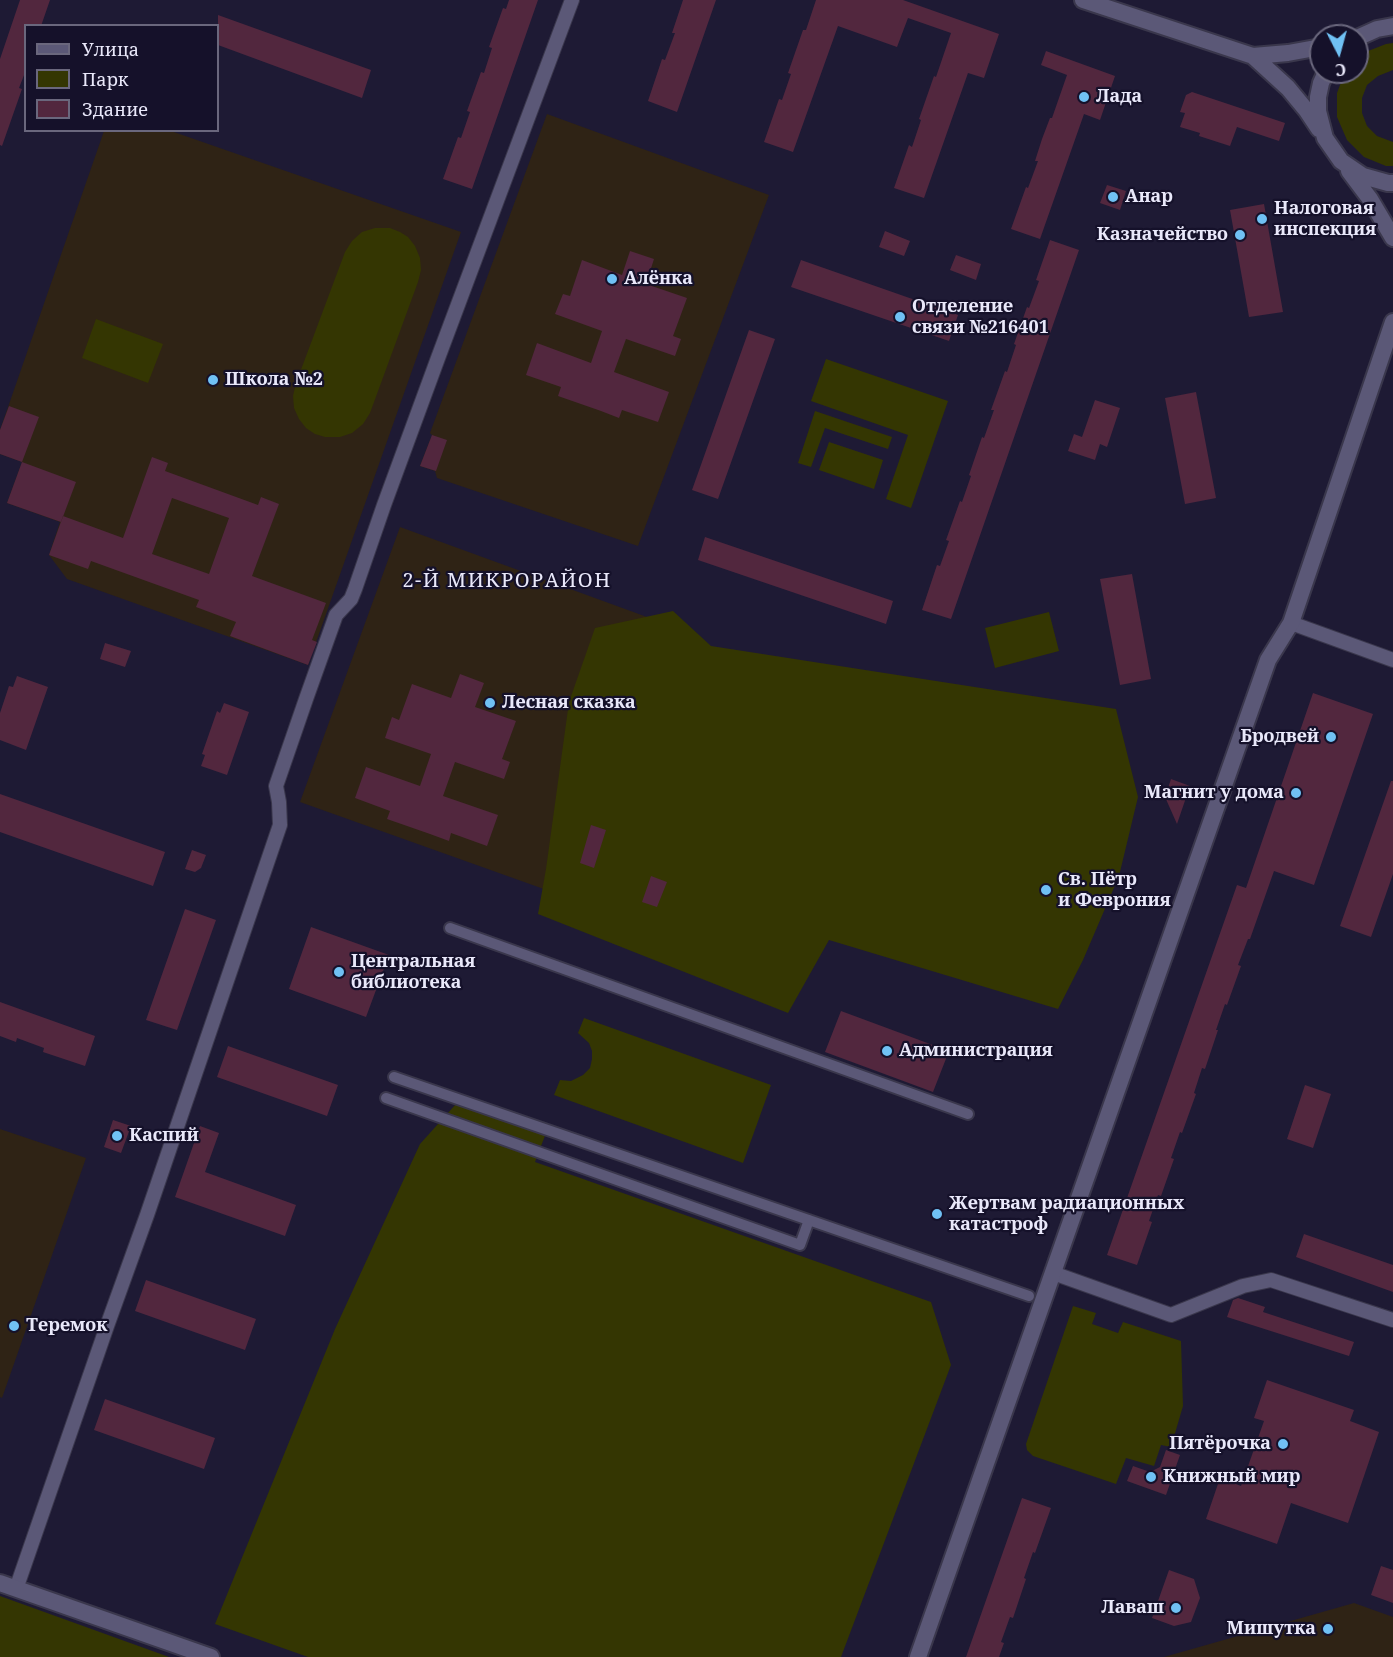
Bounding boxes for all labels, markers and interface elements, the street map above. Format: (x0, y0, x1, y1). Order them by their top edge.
legend (24, 24, 219, 132)
north arrow (1309, 24, 1369, 84)
text: Улица (82, 37, 139, 61)
text: С (1334, 58, 1347, 81)
text: Парк (82, 67, 129, 91)
place label: Лада (1096, 86, 1142, 108)
marker: Лада (1077, 90, 1091, 104)
text: Здание (82, 97, 148, 121)
place label: Анар (1125, 186, 1173, 208)
marker: Анар (1106, 190, 1120, 204)
place label: Налоговая инспекция (1274, 198, 1376, 240)
marker: Налоговая инспекция (1255, 212, 1269, 226)
place label: Казначейство (1097, 224, 1228, 246)
marker: Казначейство (1233, 228, 1247, 242)
place label: Алёнка (624, 268, 693, 290)
marker: Алёнка (605, 272, 619, 286)
place label: Отделение связи №216401 (912, 296, 1049, 338)
marker: Отделение связи №216401 (893, 310, 907, 324)
place label: Школа №2 (225, 369, 323, 391)
marker: Школа №2 (206, 373, 220, 387)
district label: 2-Й МИКРОРАЙОН (402, 569, 612, 593)
place label: Лесная сказка (502, 692, 636, 714)
marker: Лесная сказка (483, 696, 497, 710)
place label: Бродвей (1240, 726, 1319, 748)
marker: Бродвей (1324, 730, 1338, 744)
place label: Магнит у дома (1144, 782, 1284, 804)
marker: Магнит у дома (1289, 786, 1303, 800)
place label: Св. Пётр и Феврония (1058, 869, 1171, 912)
marker: Св. Пётр и Феврония (1039, 883, 1053, 897)
place label: Центральная библиотека (351, 951, 475, 994)
marker: Центральная библиотека (332, 965, 346, 979)
place label: Администрация (899, 1040, 1053, 1062)
marker: Администрация (880, 1044, 894, 1058)
place label: Каспий (129, 1125, 199, 1147)
marker: Каспий (110, 1129, 124, 1143)
place label: Жертвам радиационных катастроф (949, 1193, 1184, 1236)
marker: Жертвам радиационных катастроф (930, 1207, 944, 1221)
place label: Теремок (26, 1315, 107, 1337)
marker: Теремок (7, 1319, 21, 1333)
place label: Пятёрочка (1169, 1433, 1271, 1455)
marker: Пятёрочка (1276, 1437, 1290, 1451)
place label: Книжный мир (1163, 1466, 1300, 1488)
marker: Книжный мир (1144, 1470, 1158, 1484)
place label: Лаваш (1101, 1597, 1164, 1619)
marker: Лаваш (1169, 1601, 1183, 1615)
place label: Мишутка (1227, 1618, 1316, 1640)
marker: Мишутка (1321, 1622, 1335, 1636)

